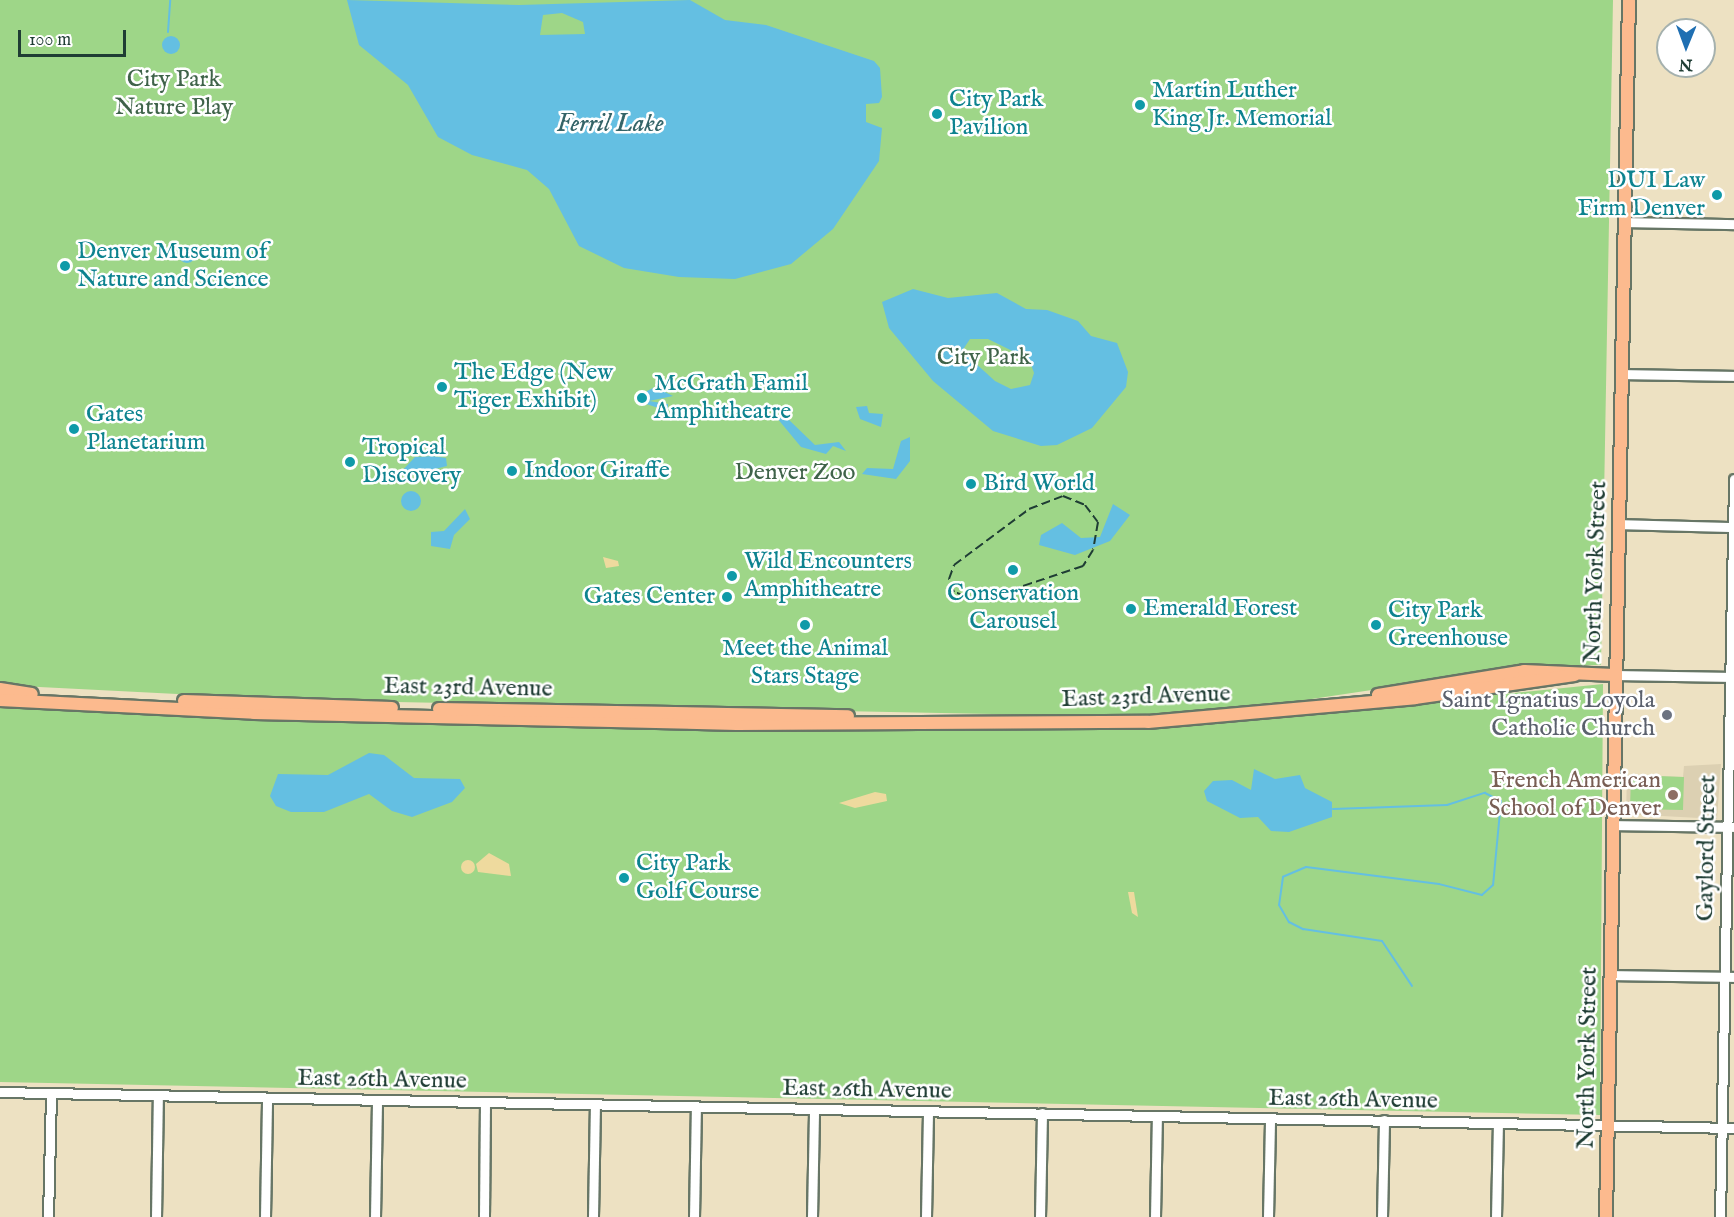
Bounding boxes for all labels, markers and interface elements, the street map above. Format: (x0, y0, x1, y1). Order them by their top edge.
scale bar (21, 18, 129, 56)
north arrow (1656, 18, 1716, 78)
text: 100 m (29, 29, 71, 52)
text: N (1679, 54, 1693, 74)
park label: City Park Nature Play (115, 66, 233, 122)
place label: Martin Luther King Jr. Memorial (1152, 77, 1332, 133)
place label: City Park Pavilion (949, 86, 1043, 142)
marker: Martin Luther King Jr. Memorial (1133, 98, 1147, 112)
marker: City Park Pavilion (930, 107, 944, 121)
water label: Ferril Lake (556, 108, 664, 140)
place label: DUI Law Firm Denver (1578, 167, 1705, 223)
marker: DUI Law Firm Denver (1710, 188, 1724, 202)
place label: Denver Museum of Nature and Science (77, 238, 268, 294)
marker: Denver Museum of Nature and Science (58, 259, 72, 273)
park label: City Park (937, 344, 1031, 372)
place label: The Edge (New Tiger Exhibit) (454, 359, 613, 415)
place label: McGrath Famil Amphitheatre (654, 370, 808, 426)
marker: The Edge (New Tiger Exhibit) (435, 380, 449, 394)
marker: McGrath Famil Amphitheatre (635, 391, 649, 405)
place label: Gates Planetarium (86, 401, 205, 457)
marker: Gates Planetarium (67, 422, 81, 436)
place label: Tropical Discovery (362, 434, 461, 490)
marker: Tropical Discovery (343, 455, 357, 469)
place label: Indoor Giraffe (524, 457, 670, 485)
park label: Denver Zoo (734, 459, 856, 487)
marker: Indoor Giraffe (505, 464, 519, 478)
place label: Bird World (983, 470, 1095, 498)
marker: Bird World (964, 477, 978, 491)
street label: North York Street (1578, 480, 1614, 664)
place label: Wild Encounters Amphitheatre (744, 548, 912, 604)
marker: Conservation Carousel (1006, 563, 1020, 577)
marker: Wild Encounters Amphitheatre (725, 569, 739, 583)
place label: Conservation Carousel (947, 580, 1079, 636)
place label: Gates Center (584, 583, 715, 611)
marker: Gates Center (720, 590, 734, 604)
place label: Emerald Forest (1143, 595, 1297, 623)
place label: City Park Greenhouse (1388, 597, 1508, 653)
marker: Emerald Forest (1124, 602, 1138, 616)
marker: Meet the Animal Stars Stage (798, 618, 812, 632)
marker: City Park Greenhouse (1369, 618, 1383, 632)
place label: Meet the Animal Stars Stage (722, 635, 888, 691)
street label: East 23rd Avenue (383, 672, 553, 704)
street label: East 23rd Avenue (1061, 680, 1231, 714)
place label: Saint Ignatius Loyola Catholic Church (1441, 687, 1655, 743)
marker: Saint Ignatius Loyola Catholic Church (1660, 708, 1674, 722)
place label: French American School of Denver (1488, 767, 1661, 823)
street label: Gaylord Street (1691, 774, 1723, 922)
marker: French American School of Denver (1666, 788, 1680, 802)
place label: City Park Golf Course (636, 850, 759, 906)
marker: City Park Golf Course (617, 871, 631, 885)
street label: North York Street (1572, 967, 1604, 1149)
street label: East 26th Avenue (297, 1064, 467, 1096)
street label: East 26th Avenue (782, 1074, 952, 1106)
street label: East 26th Avenue (1268, 1084, 1438, 1116)

